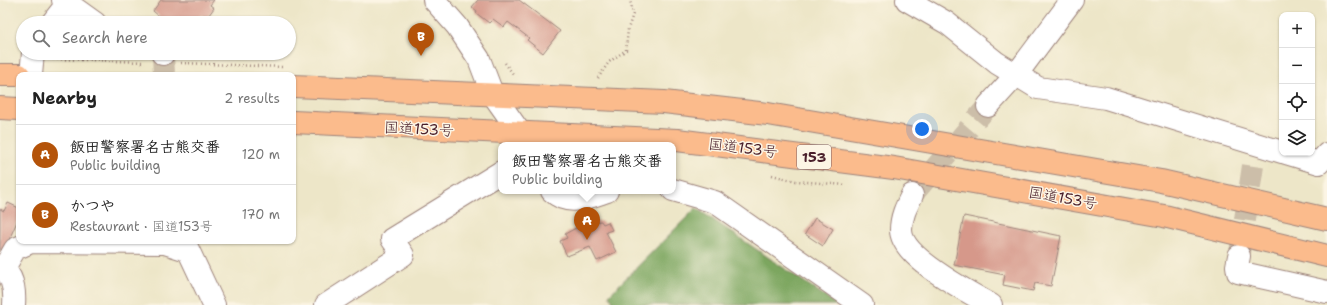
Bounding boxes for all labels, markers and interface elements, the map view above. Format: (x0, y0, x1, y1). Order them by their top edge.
map controls (1279, 12, 1315, 156)
button: + (1279, 12, 1315, 48)
search box (16, 16, 296, 60)
pin: B (408, 23, 434, 56)
icon: search (30, 27, 52, 49)
text: Search here (62, 28, 148, 48)
button: − (1279, 48, 1315, 84)
button: locate (1279, 84, 1315, 120)
text: Nearby (32, 87, 97, 109)
text: 2 results (224, 90, 280, 107)
street label: 国道153号 (384, 117, 454, 141)
your location (912, 119, 932, 139)
button: layers (1279, 120, 1315, 156)
street label: 国道153号 (707, 134, 779, 162)
text: 飯田警察署名古熊交番 (70, 137, 220, 157)
popup (498, 142, 676, 194)
road number: 153 (797, 145, 831, 169)
text: A (40, 146, 50, 163)
text: 120 m (242, 146, 280, 163)
text: 飯田警察署名古熊交番 (512, 151, 662, 171)
text: Public building (70, 157, 161, 174)
text: Public building (512, 171, 603, 188)
street label: 国道153号 (1027, 182, 1099, 214)
text: かつや (70, 196, 115, 216)
text: B (41, 206, 49, 223)
text: 170 m (242, 206, 280, 223)
pin: A (574, 207, 600, 240)
text: Restaurant · 国道153号 (70, 218, 213, 235)

